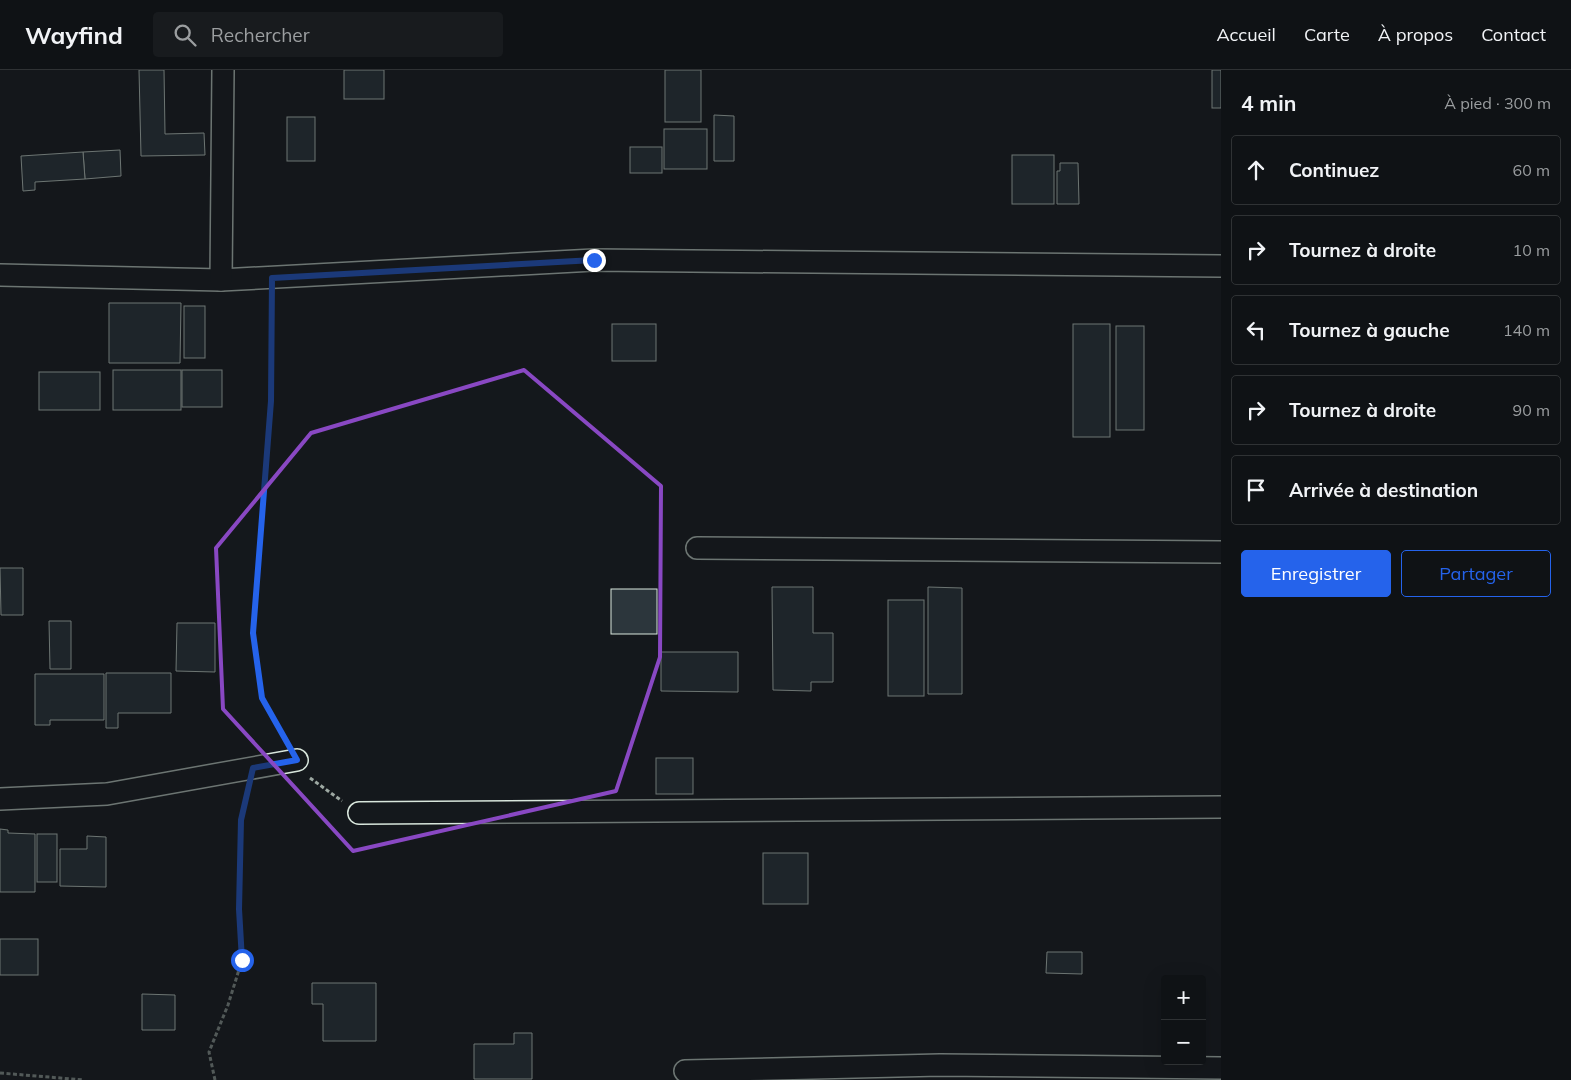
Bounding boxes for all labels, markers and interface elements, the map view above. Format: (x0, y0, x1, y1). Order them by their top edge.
search box (153, 12, 503, 57)
text: Wayfind (25, 20, 123, 50)
icon: search (171, 21, 199, 49)
text: Rechercher (211, 23, 310, 47)
text: Accueil (1216, 23, 1276, 46)
text: Carte (1304, 23, 1350, 46)
text: À propos (1378, 23, 1453, 46)
text: Contact (1481, 23, 1546, 46)
text: 4 min (1241, 90, 1296, 116)
text: À pied · 300 m (1444, 93, 1551, 113)
icon: ahead (1242, 156, 1270, 184)
text: Continuez (1289, 158, 1379, 182)
text: 60 m (1513, 160, 1550, 180)
icon: right (1242, 236, 1270, 264)
text: Tournez à droite (1289, 238, 1436, 262)
text: 10 m (1513, 240, 1550, 260)
route end (583, 249, 606, 272)
icon: left (1242, 316, 1270, 344)
text: Tournez à gauche (1289, 318, 1450, 342)
text: 140 m (1503, 320, 1550, 340)
icon: right (1242, 396, 1270, 424)
text: Tournez à droite (1289, 398, 1436, 422)
text: 90 m (1513, 400, 1550, 420)
icon: arrive (1242, 476, 1270, 504)
text: Arrivée à destination (1289, 478, 1478, 502)
button: Enregistrer (1241, 550, 1391, 597)
button: Partager (1401, 550, 1551, 597)
route start (231, 949, 254, 972)
map controls (1161, 975, 1206, 1065)
button: + (1161, 975, 1206, 1020)
button: − (1161, 1020, 1206, 1065)

